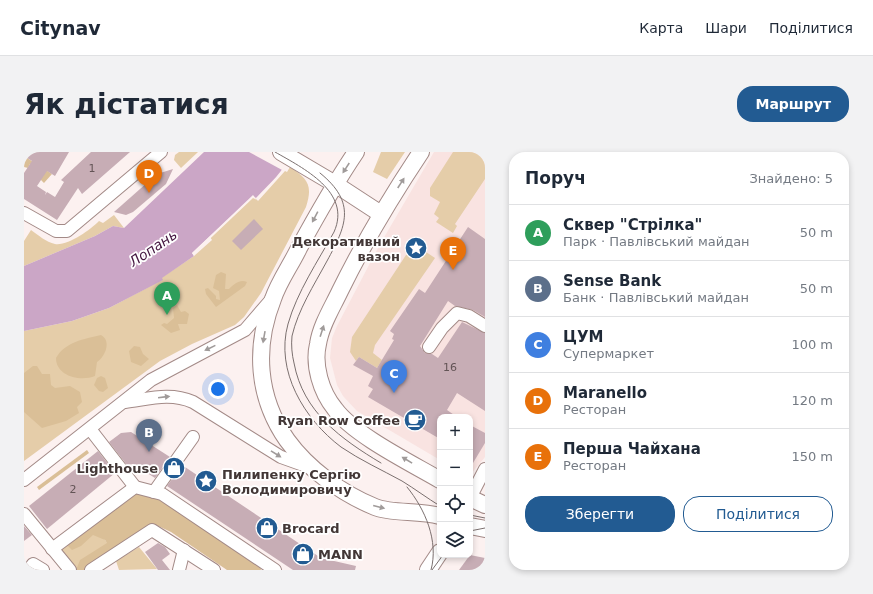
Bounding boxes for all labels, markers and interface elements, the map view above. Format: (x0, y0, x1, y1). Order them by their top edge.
text: Citynav (20, 17, 101, 39)
text: Карта (639, 20, 683, 36)
text: Шари (705, 20, 747, 36)
text: Поділитися (769, 20, 853, 36)
button: Маршрут (737, 86, 849, 122)
text: Як дістатися (24, 88, 229, 121)
pin: D (136, 160, 162, 193)
house number: 1 (89, 162, 96, 175)
one-way arrow (342, 162, 349, 174)
text: Поруч (525, 168, 586, 188)
text: Знайдено: 5 (750, 171, 833, 186)
one-way arrow (397, 178, 405, 188)
one-way arrow (312, 211, 319, 223)
text: Сквер "Стрілка" (563, 216, 702, 234)
text: A (533, 225, 543, 240)
text: 50 m (800, 225, 833, 240)
water label: Лопань (125, 226, 180, 270)
place label: Декоративний вазон (292, 234, 400, 264)
text: Парк · Павлівський майдан (563, 234, 750, 249)
place icon: Декоративний вазон (403, 235, 429, 261)
pin: E (440, 237, 466, 270)
text: Sense Bank (563, 272, 661, 290)
text: B (533, 281, 543, 296)
text: 50 m (800, 281, 833, 296)
pin: A (154, 282, 180, 315)
text: Банк · Павлівський майдан (563, 290, 749, 305)
one-way arrow (319, 325, 325, 337)
text: ЦУМ (563, 328, 603, 346)
one-way arrow (261, 331, 267, 343)
text: C (533, 337, 543, 352)
text: 100 m (791, 337, 833, 352)
one-way arrow (204, 345, 216, 351)
text: Супермаркет (563, 346, 654, 361)
pin: C (381, 360, 407, 393)
house number: 16 (443, 361, 457, 374)
your location (208, 379, 228, 399)
text: Maranello (563, 384, 647, 402)
text: D (533, 393, 543, 408)
text: 120 m (791, 393, 833, 408)
one-way arrow (158, 394, 170, 400)
text: Ресторан (563, 402, 626, 417)
cafe icon: Ryan Row Coffee (402, 407, 428, 433)
place label: Ryan Row Coffee (277, 413, 400, 428)
map controls (437, 414, 473, 558)
button: + (437, 414, 473, 450)
pin: B (136, 419, 162, 452)
text: Перша Чайхана (563, 440, 701, 458)
text: E (534, 449, 542, 464)
text: 150 m (791, 449, 833, 464)
one-way arrow (270, 450, 281, 458)
button: − (437, 450, 473, 486)
shop icon: Lighthouse (161, 455, 187, 481)
one-way arrow (402, 456, 412, 464)
text: Ресторан (563, 458, 626, 473)
place label: Lighthouse (76, 461, 158, 476)
place label: Пилипенку Сергію Володимировичу (222, 467, 361, 497)
place icon: Пилипенку Сергію Володимировичу (193, 468, 219, 494)
house number: 2 (70, 483, 77, 496)
button: locate (437, 486, 473, 522)
button: Зберегти (525, 496, 675, 532)
button: Поділитися (683, 496, 833, 532)
one-way arrow (373, 504, 385, 510)
shop icon: Brocard (254, 515, 280, 541)
place label: Brocard (282, 521, 339, 536)
button: layers (437, 522, 473, 558)
shop icon: MANN (290, 541, 316, 567)
place label: MANN (318, 547, 363, 562)

